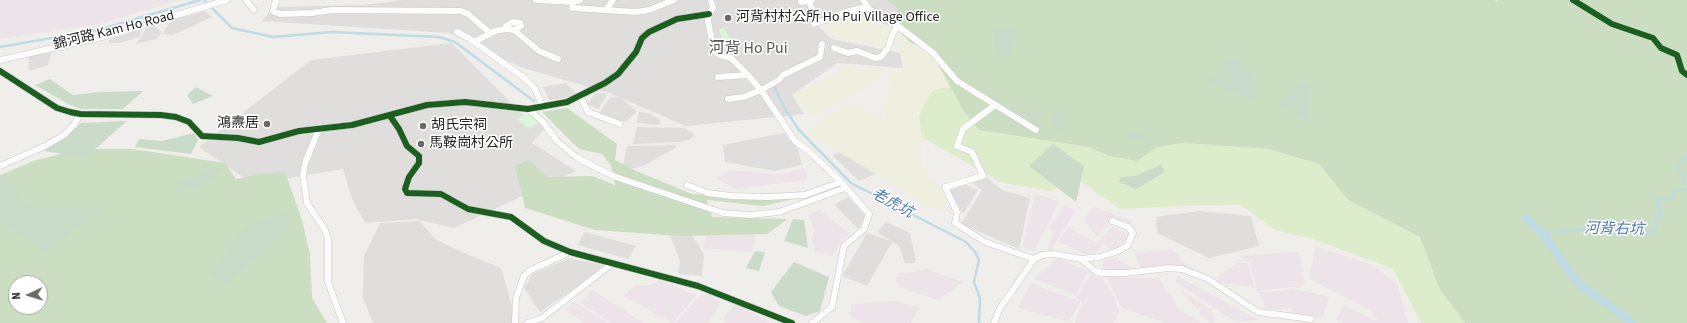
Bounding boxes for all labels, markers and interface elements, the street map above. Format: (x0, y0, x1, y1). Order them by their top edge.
street label: 錦河路 Kam Ho Road (52, 8, 176, 54)
place label: 河背村村公所 Ho Pui Village Office (736, 10, 939, 26)
marker: 河背村村公所 Ho Pui Village Office (723, 13, 733, 23)
district label: 河背 Ho Pui (708, 39, 788, 59)
place label: 鴻燾居 (217, 116, 259, 132)
place label: 胡氏宗祠 (431, 118, 487, 134)
marker: 鴻燾居 (262, 119, 272, 129)
marker: 胡氏宗祠 (418, 121, 428, 131)
place label: 馬鞍崗村公所 (429, 136, 513, 152)
marker: 馬鞍崗村公所 (416, 139, 426, 149)
water label: 老虎坑 (868, 185, 916, 223)
water label: 河背右坑 (1584, 220, 1644, 240)
north arrow (8, 275, 48, 315)
text: N (9, 292, 24, 300)

